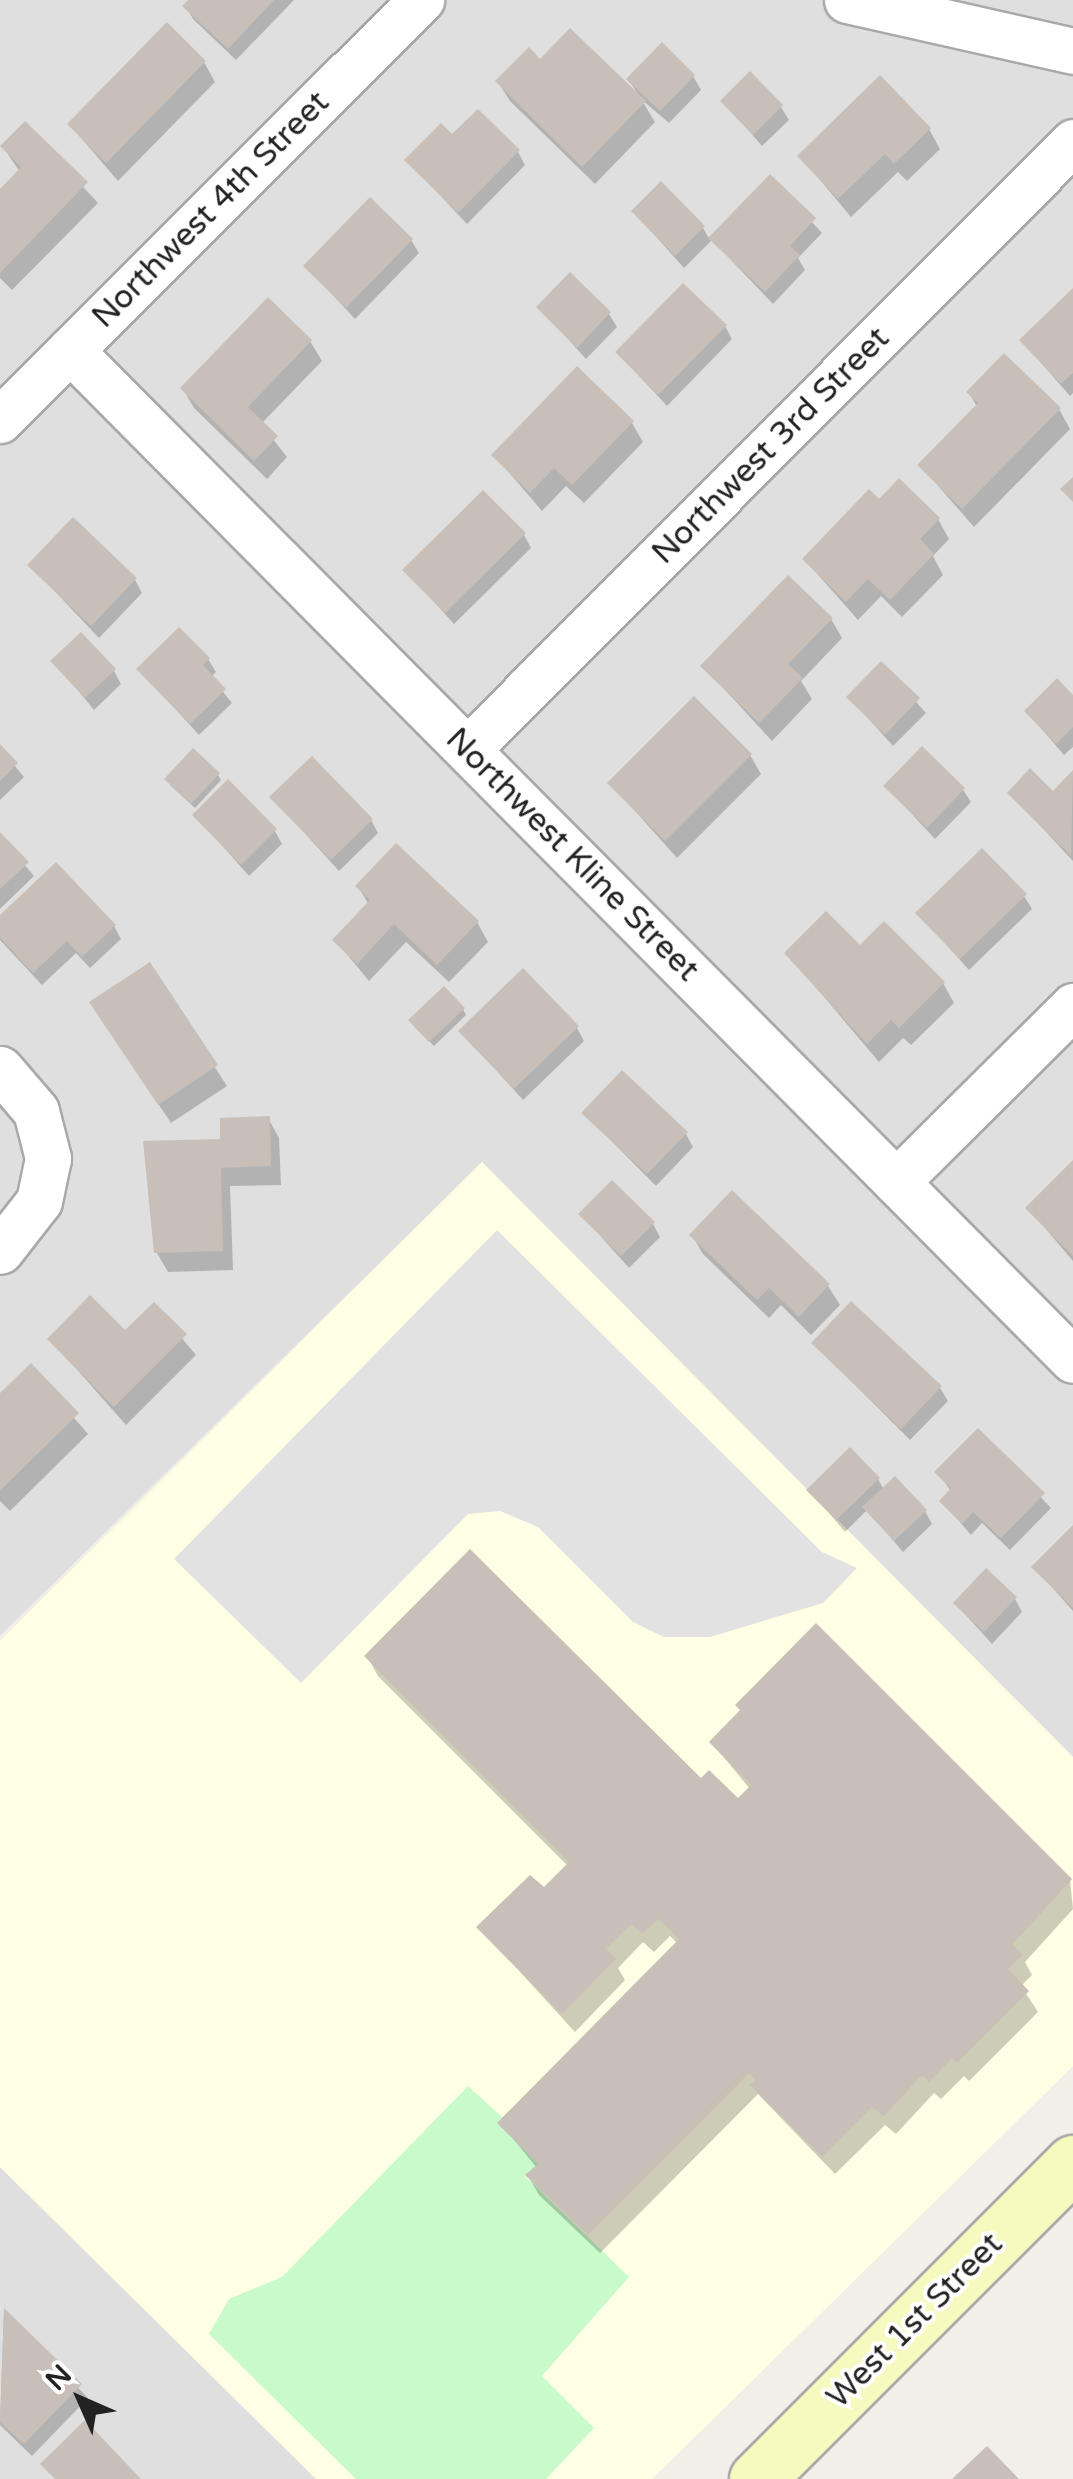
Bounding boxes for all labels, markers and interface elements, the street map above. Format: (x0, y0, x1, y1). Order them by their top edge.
street label: Northwest 4th Street (85, 84, 337, 336)
street label: Northwest 3rd Street (645, 320, 897, 572)
street label: Northwest Kline Street (437, 720, 707, 990)
street label: West 1st Street (819, 2225, 1011, 2417)
north arrow (30, 2349, 130, 2449)
text: N (39, 2358, 79, 2398)

